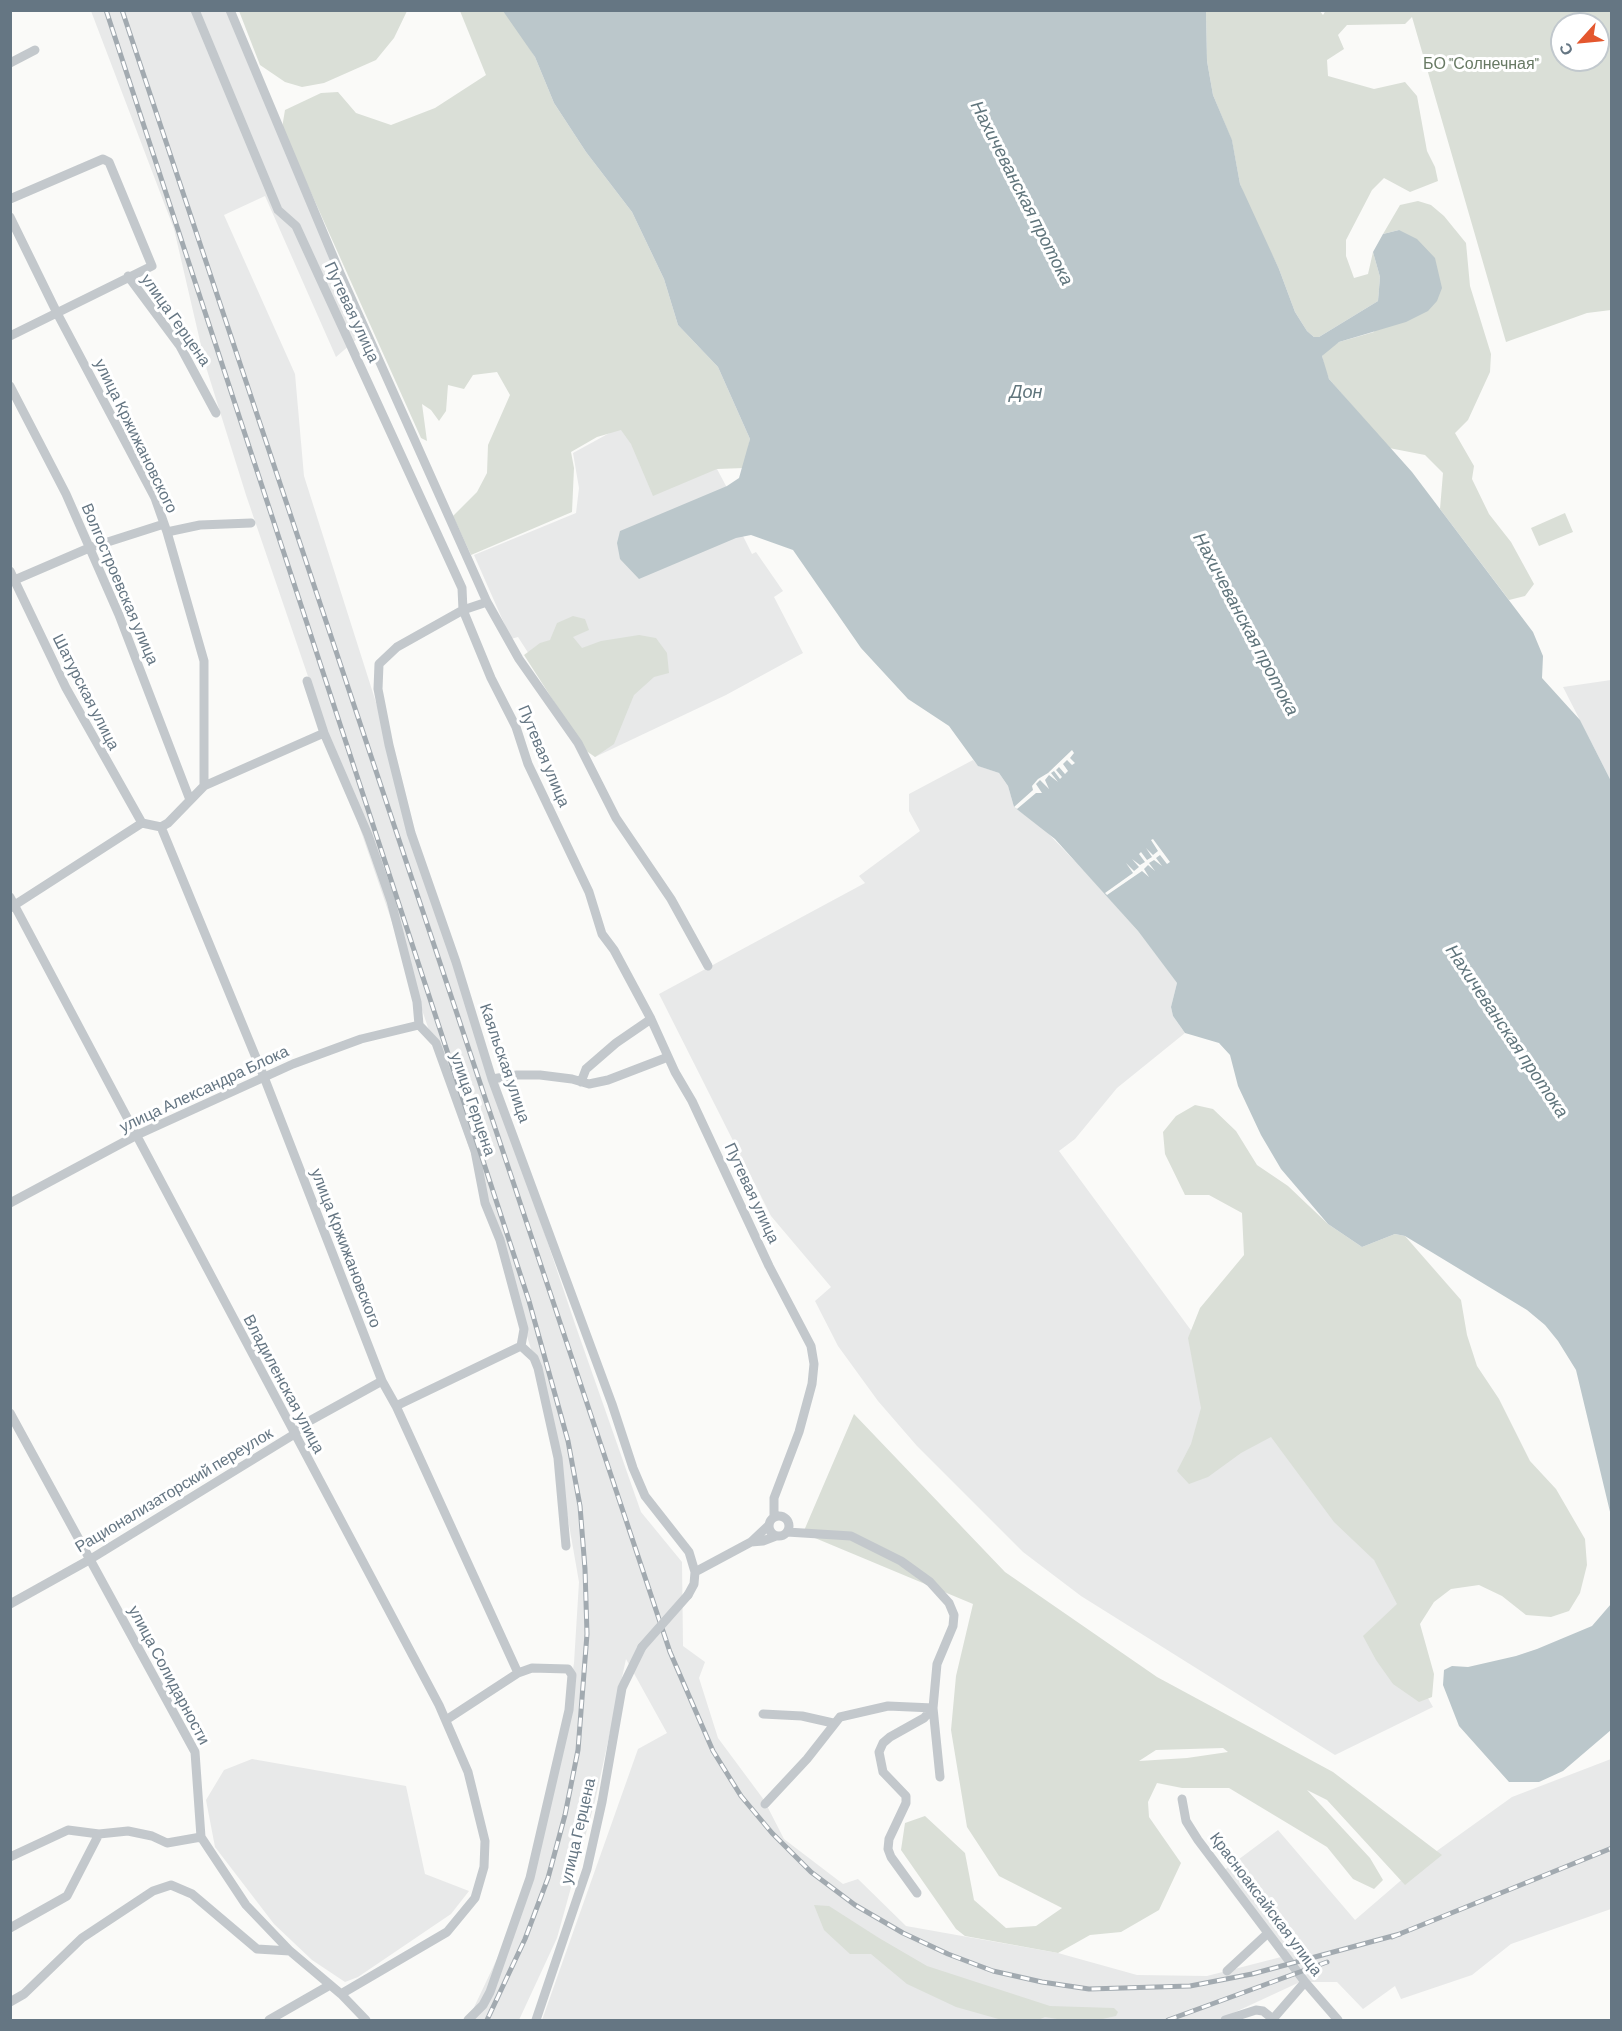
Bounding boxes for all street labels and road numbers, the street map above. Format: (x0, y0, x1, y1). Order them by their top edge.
street label: Путевая улица (320, 259, 384, 365)
street label: улица Герцена (137, 270, 215, 370)
street label: улица Кржижановского (90, 356, 182, 516)
street label: Волгостроевская улица (77, 500, 163, 668)
street label: Шатурская улица (48, 631, 124, 753)
street label: Путевая улица (514, 702, 574, 810)
street label: Каяльская улица (476, 1001, 534, 1125)
street label: улица Александра Блока (116, 1041, 292, 1137)
street label: улица Герцена (446, 1050, 500, 1158)
street label: Путевая улица (720, 1140, 784, 1246)
street label: улица Кржижановского (307, 1166, 385, 1330)
street label: Владиленская улица (239, 1311, 329, 1457)
street label: Рационализаторский переулок (72, 1423, 276, 1557)
street label: улица Солидарности (124, 1602, 214, 1748)
street label: улица Герцена (556, 1776, 600, 1886)
street label: Красноаксайская улица (1206, 1828, 1326, 1980)

